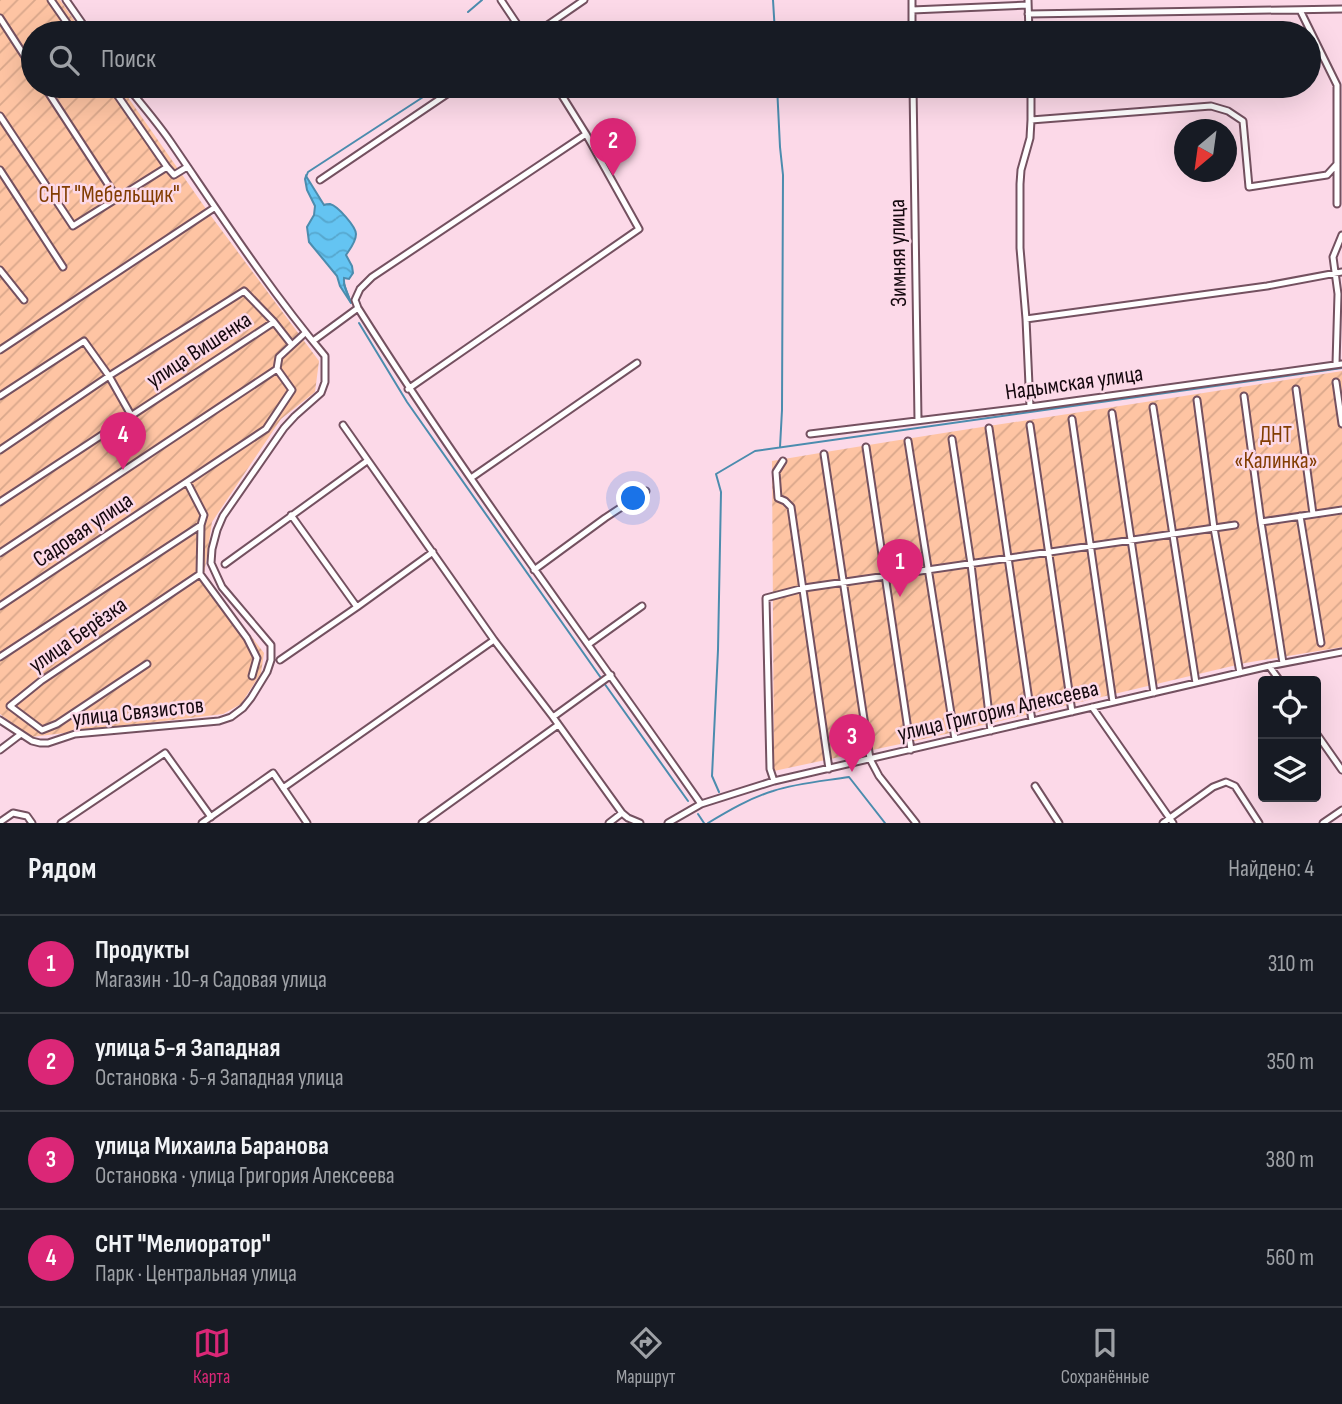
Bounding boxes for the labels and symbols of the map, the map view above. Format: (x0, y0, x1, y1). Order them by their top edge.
pin: 2 (590, 118, 636, 176)
north arrow (1174, 119, 1237, 182)
park label: СНТ "Мебельщик" (38, 181, 180, 209)
street label: Зимняя улица (883, 199, 913, 307)
street label: улица Вишенка (141, 306, 257, 394)
street label: Надымская улица (1003, 359, 1145, 407)
pin: 4 (100, 412, 146, 470)
park label: ДНТ «Калинка» (1234, 421, 1318, 475)
your location (616, 481, 650, 515)
street label: Садовая улица (28, 486, 138, 574)
pin: 1 (877, 539, 923, 597)
street label: улица Берёзка (23, 591, 133, 679)
street label: улица Григория Алексеева (895, 674, 1101, 748)
street label: улица Связистов (71, 691, 205, 733)
pin: 3 (829, 714, 875, 772)

